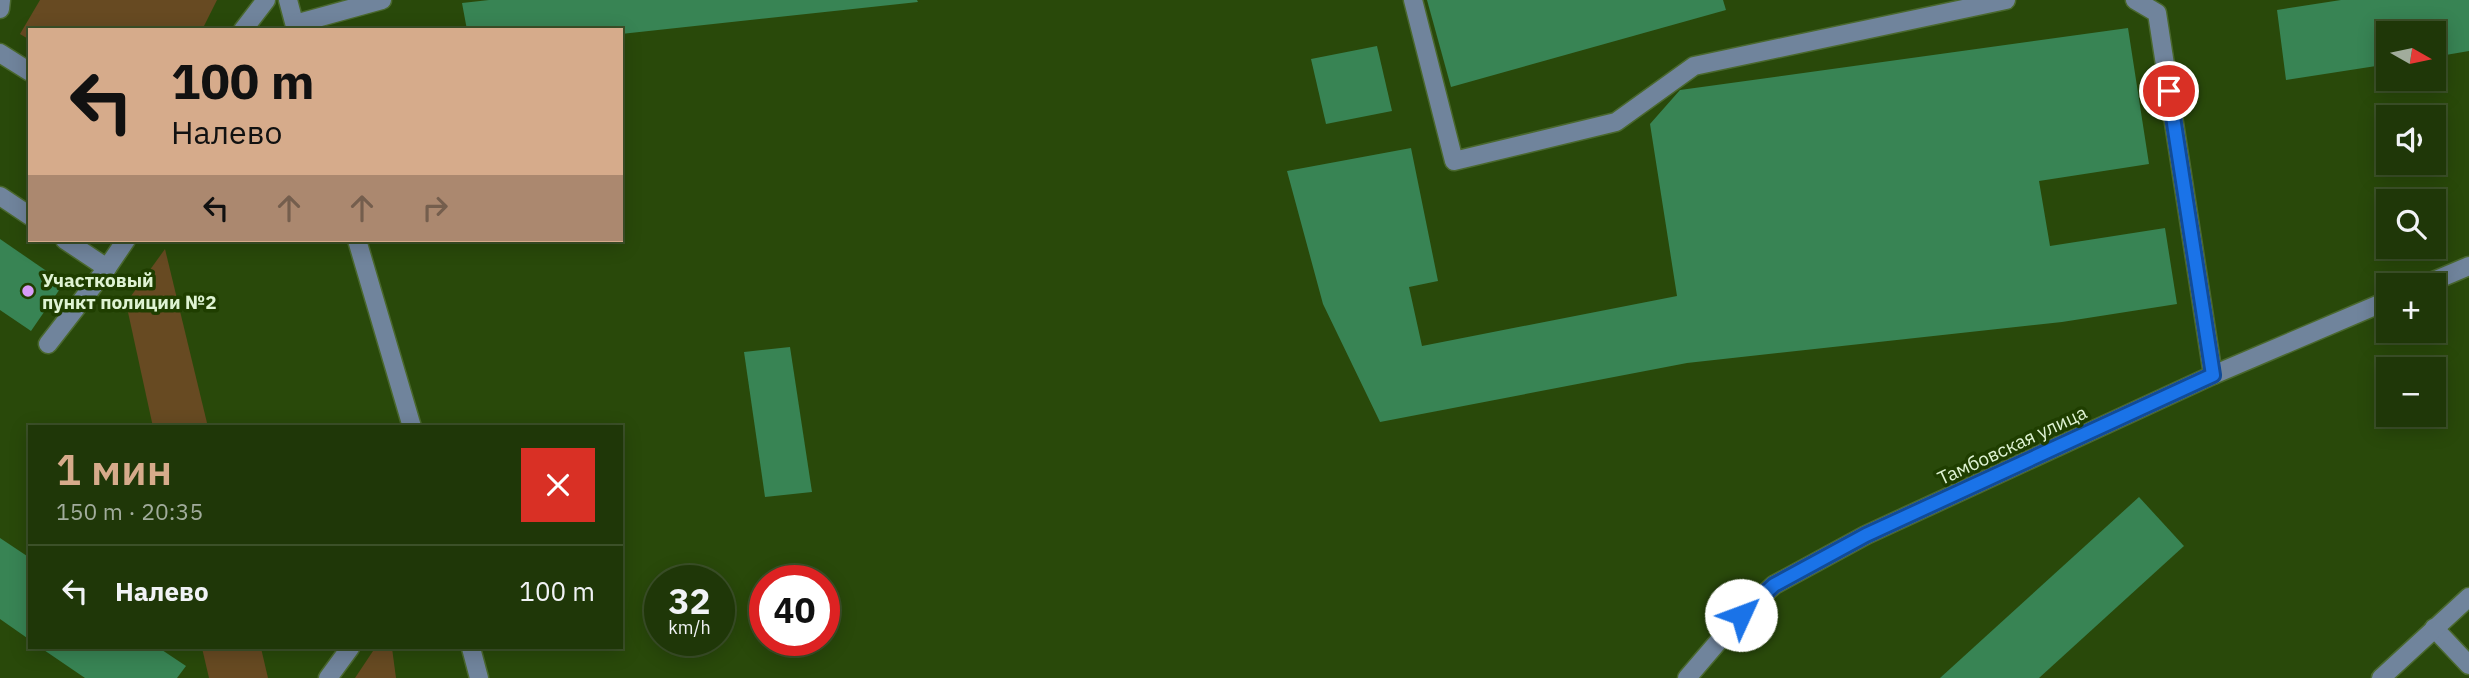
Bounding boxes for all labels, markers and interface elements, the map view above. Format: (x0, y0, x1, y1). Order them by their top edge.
north arrow (2376, 21, 2446, 91)
map controls (2376, 21, 2446, 427)
text: 100 m (171, 49, 315, 112)
icon: left (56, 56, 147, 147)
pin (2139, 61, 2199, 121)
icon: arrive (2150, 72, 2188, 110)
button: sound (2376, 105, 2446, 175)
text: Налево (171, 111, 282, 153)
icon: left (197, 189, 235, 227)
icon: ahead (270, 189, 308, 227)
icon: ahead (343, 189, 381, 227)
icon: right (416, 189, 454, 227)
button: search (2376, 189, 2446, 259)
place label: Участковый пункт полиции №2 (42, 268, 217, 314)
button: + (2376, 273, 2446, 343)
marker: Участковый пункт полиции №2 (20, 283, 36, 299)
button: − (2376, 357, 2446, 427)
street label: Тамбовская улица (1933, 400, 2091, 490)
text: 1 мин (56, 442, 172, 497)
button: close (521, 448, 595, 522)
text: 150 m · 20:35 (56, 496, 203, 526)
speed limit sign: 40 (749, 565, 840, 656)
icon: left (56, 572, 94, 610)
text: Налево (115, 574, 209, 608)
text: 100 m (519, 574, 595, 608)
text: 32 (668, 578, 711, 624)
position arrow (1704, 578, 1778, 652)
text: km/h (668, 616, 711, 639)

